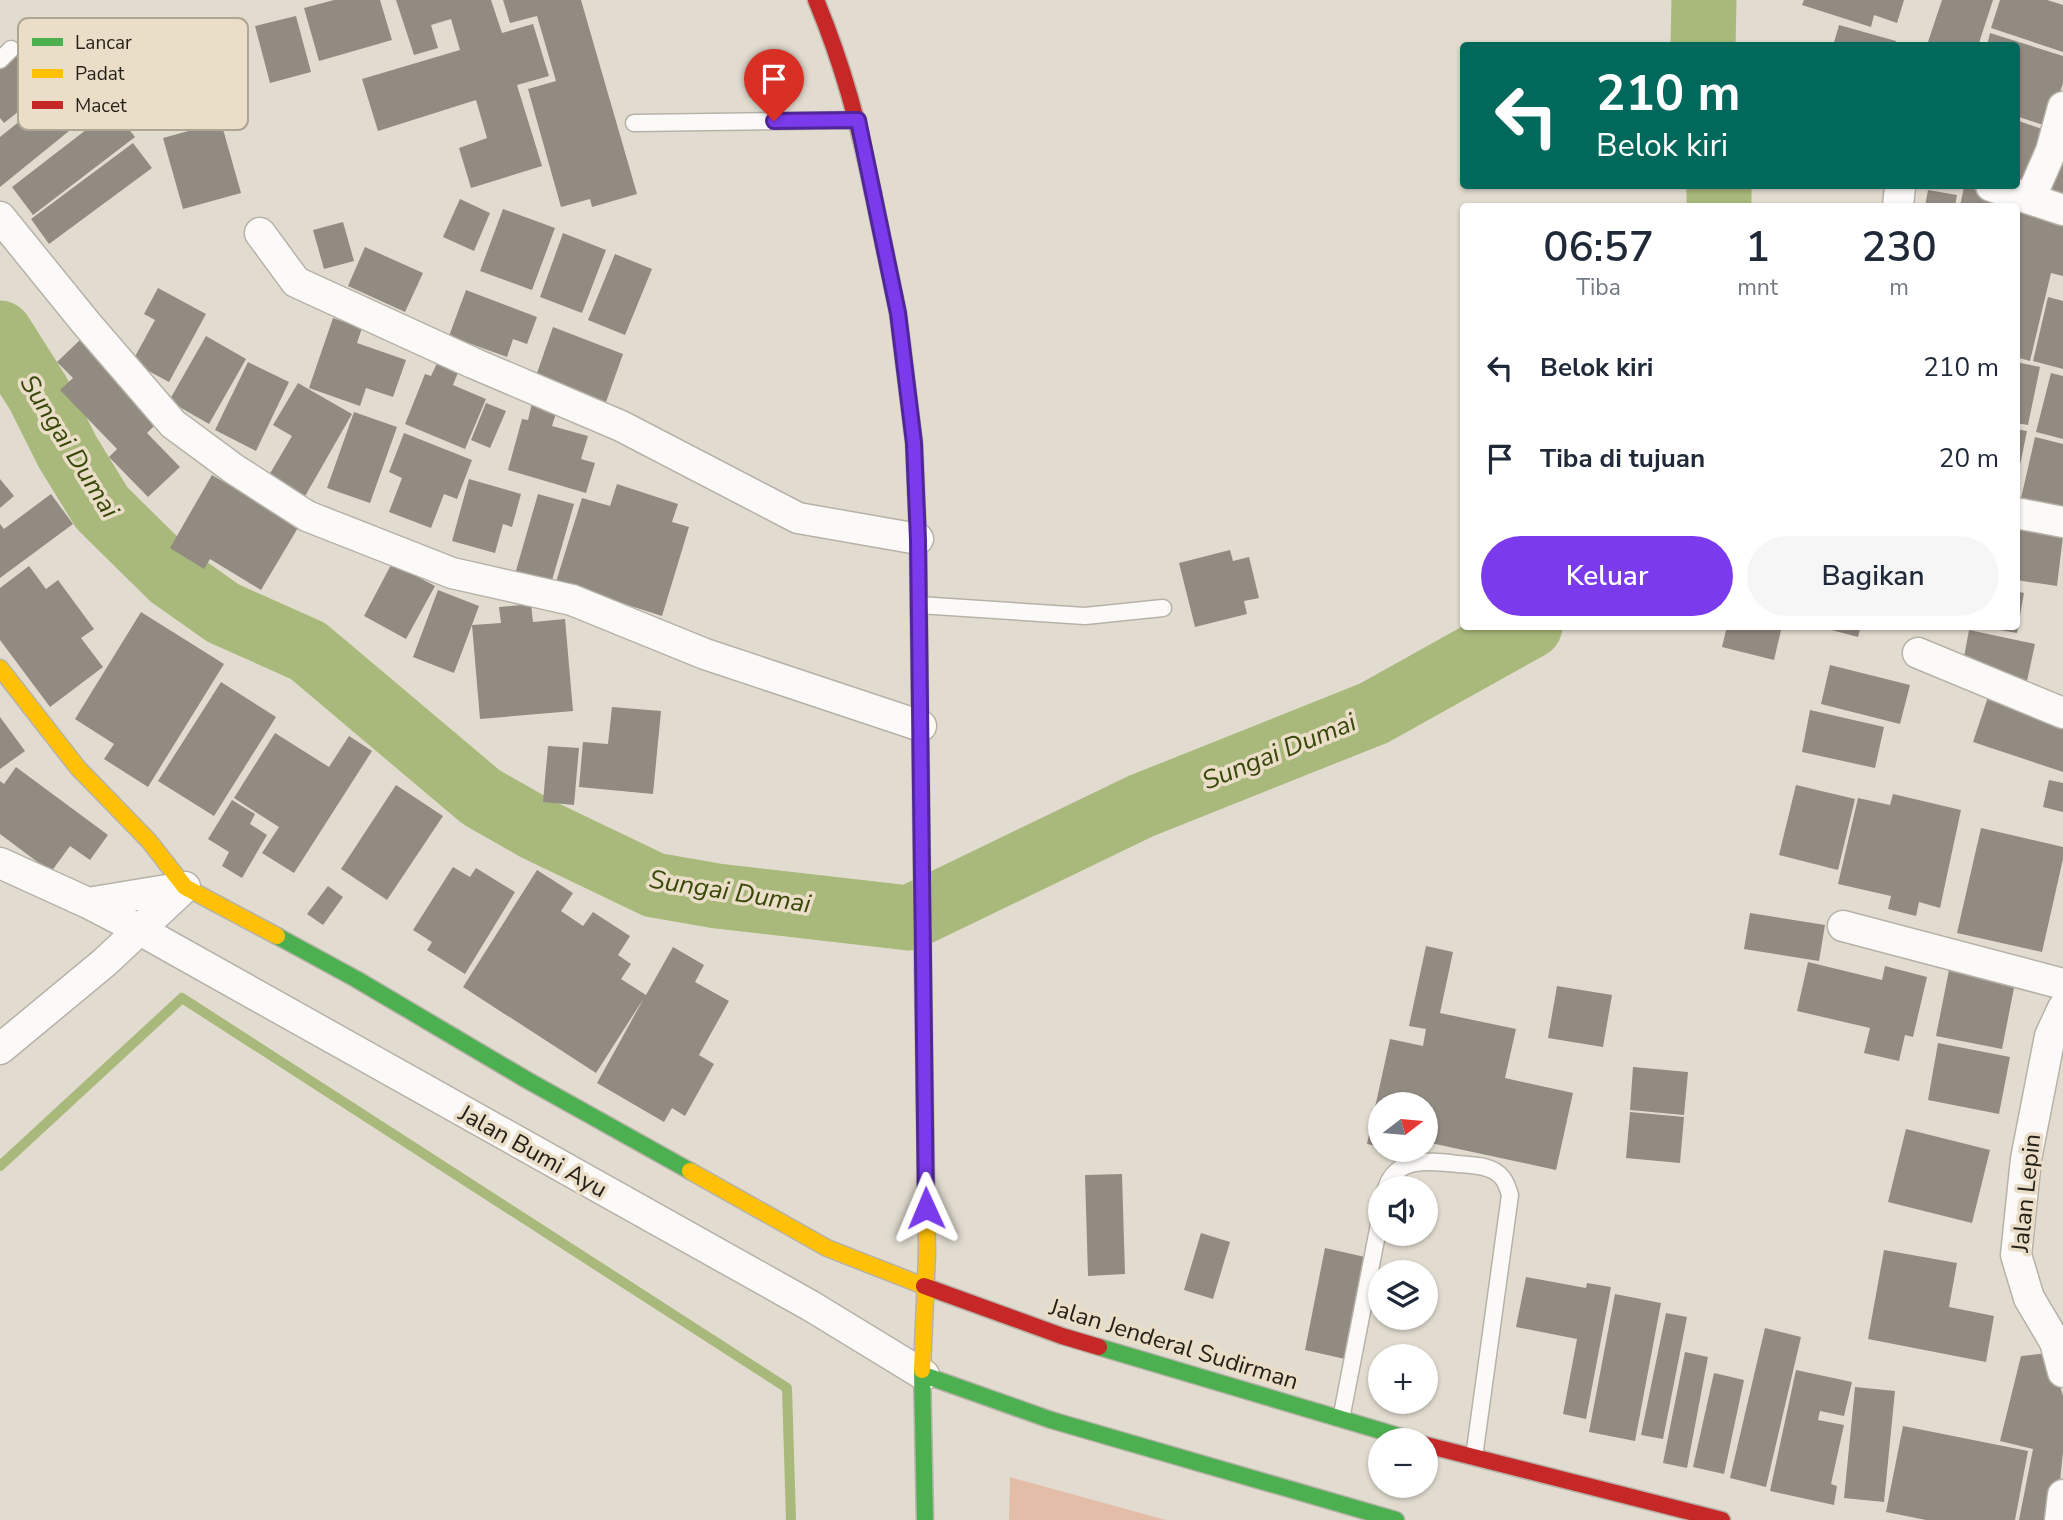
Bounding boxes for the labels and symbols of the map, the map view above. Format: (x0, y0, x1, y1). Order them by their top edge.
legend (18, 18, 248, 130)
text: Lancar (75, 30, 132, 56)
pin (744, 49, 804, 121)
text: Padat (75, 61, 125, 87)
text: Macet (75, 93, 127, 119)
water label: Sungai Dumai (12, 368, 128, 525)
water label: Sungai Dumai (1197, 704, 1362, 798)
water label: Sungai Dumai (647, 861, 814, 922)
north arrow (1368, 1092, 1438, 1162)
street label: Jalan Bumi Ayu (452, 1097, 613, 1205)
street label: Jalan Lepin (2004, 1132, 2048, 1255)
position arrow (889, 1171, 963, 1245)
street label: Jalan Jenderal Sudirman (1045, 1291, 1302, 1397)

